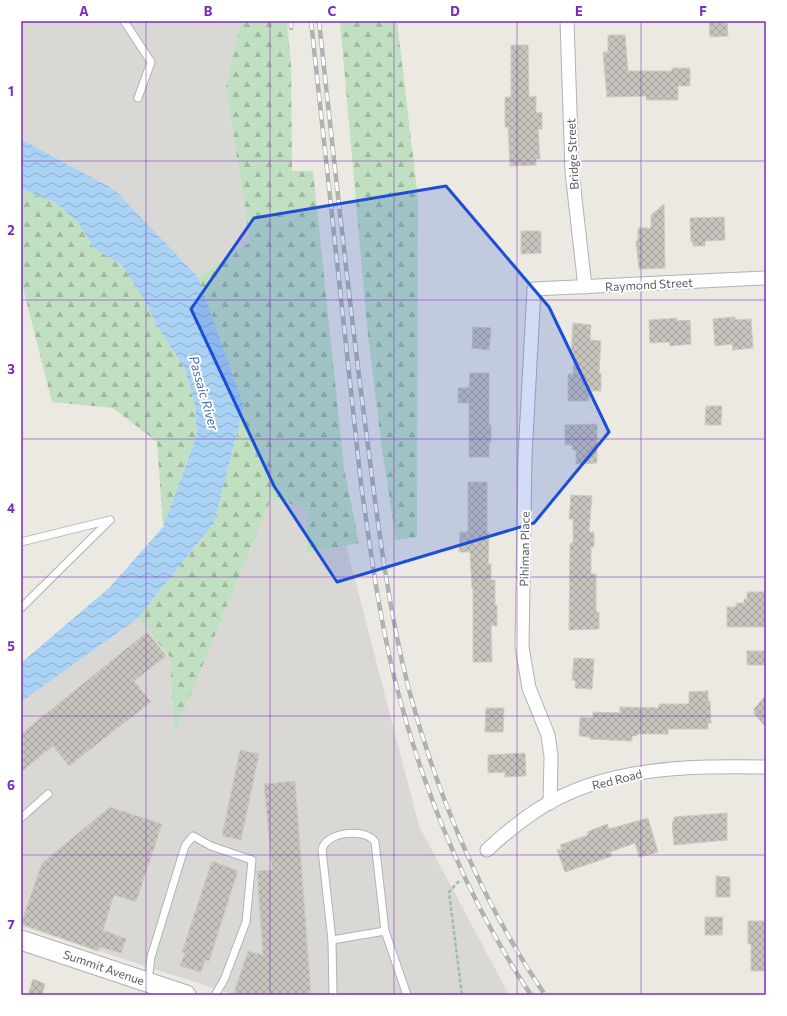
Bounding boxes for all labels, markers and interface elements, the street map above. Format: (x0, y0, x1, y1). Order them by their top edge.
text: A (79, 3, 89, 19)
text: B (204, 3, 213, 19)
text: C (328, 3, 337, 19)
text: D (450, 3, 460, 19)
text: E (575, 3, 583, 19)
text: F (699, 3, 707, 19)
text: 1 (8, 83, 14, 99)
street label: Bridge Street (563, 118, 581, 190)
text: 2 (7, 222, 15, 238)
street label: Raymond Street (605, 275, 693, 293)
water label: Passaic River (186, 354, 222, 433)
text: 3 (7, 361, 15, 377)
text: 4 (7, 500, 15, 516)
street label: Pihlman Place (516, 511, 532, 587)
text: 5 (7, 638, 15, 654)
street label: Red Road (590, 766, 644, 792)
text: 6 (7, 777, 15, 793)
text: 7 (7, 916, 15, 932)
street label: Summit Avenue (62, 947, 146, 987)

